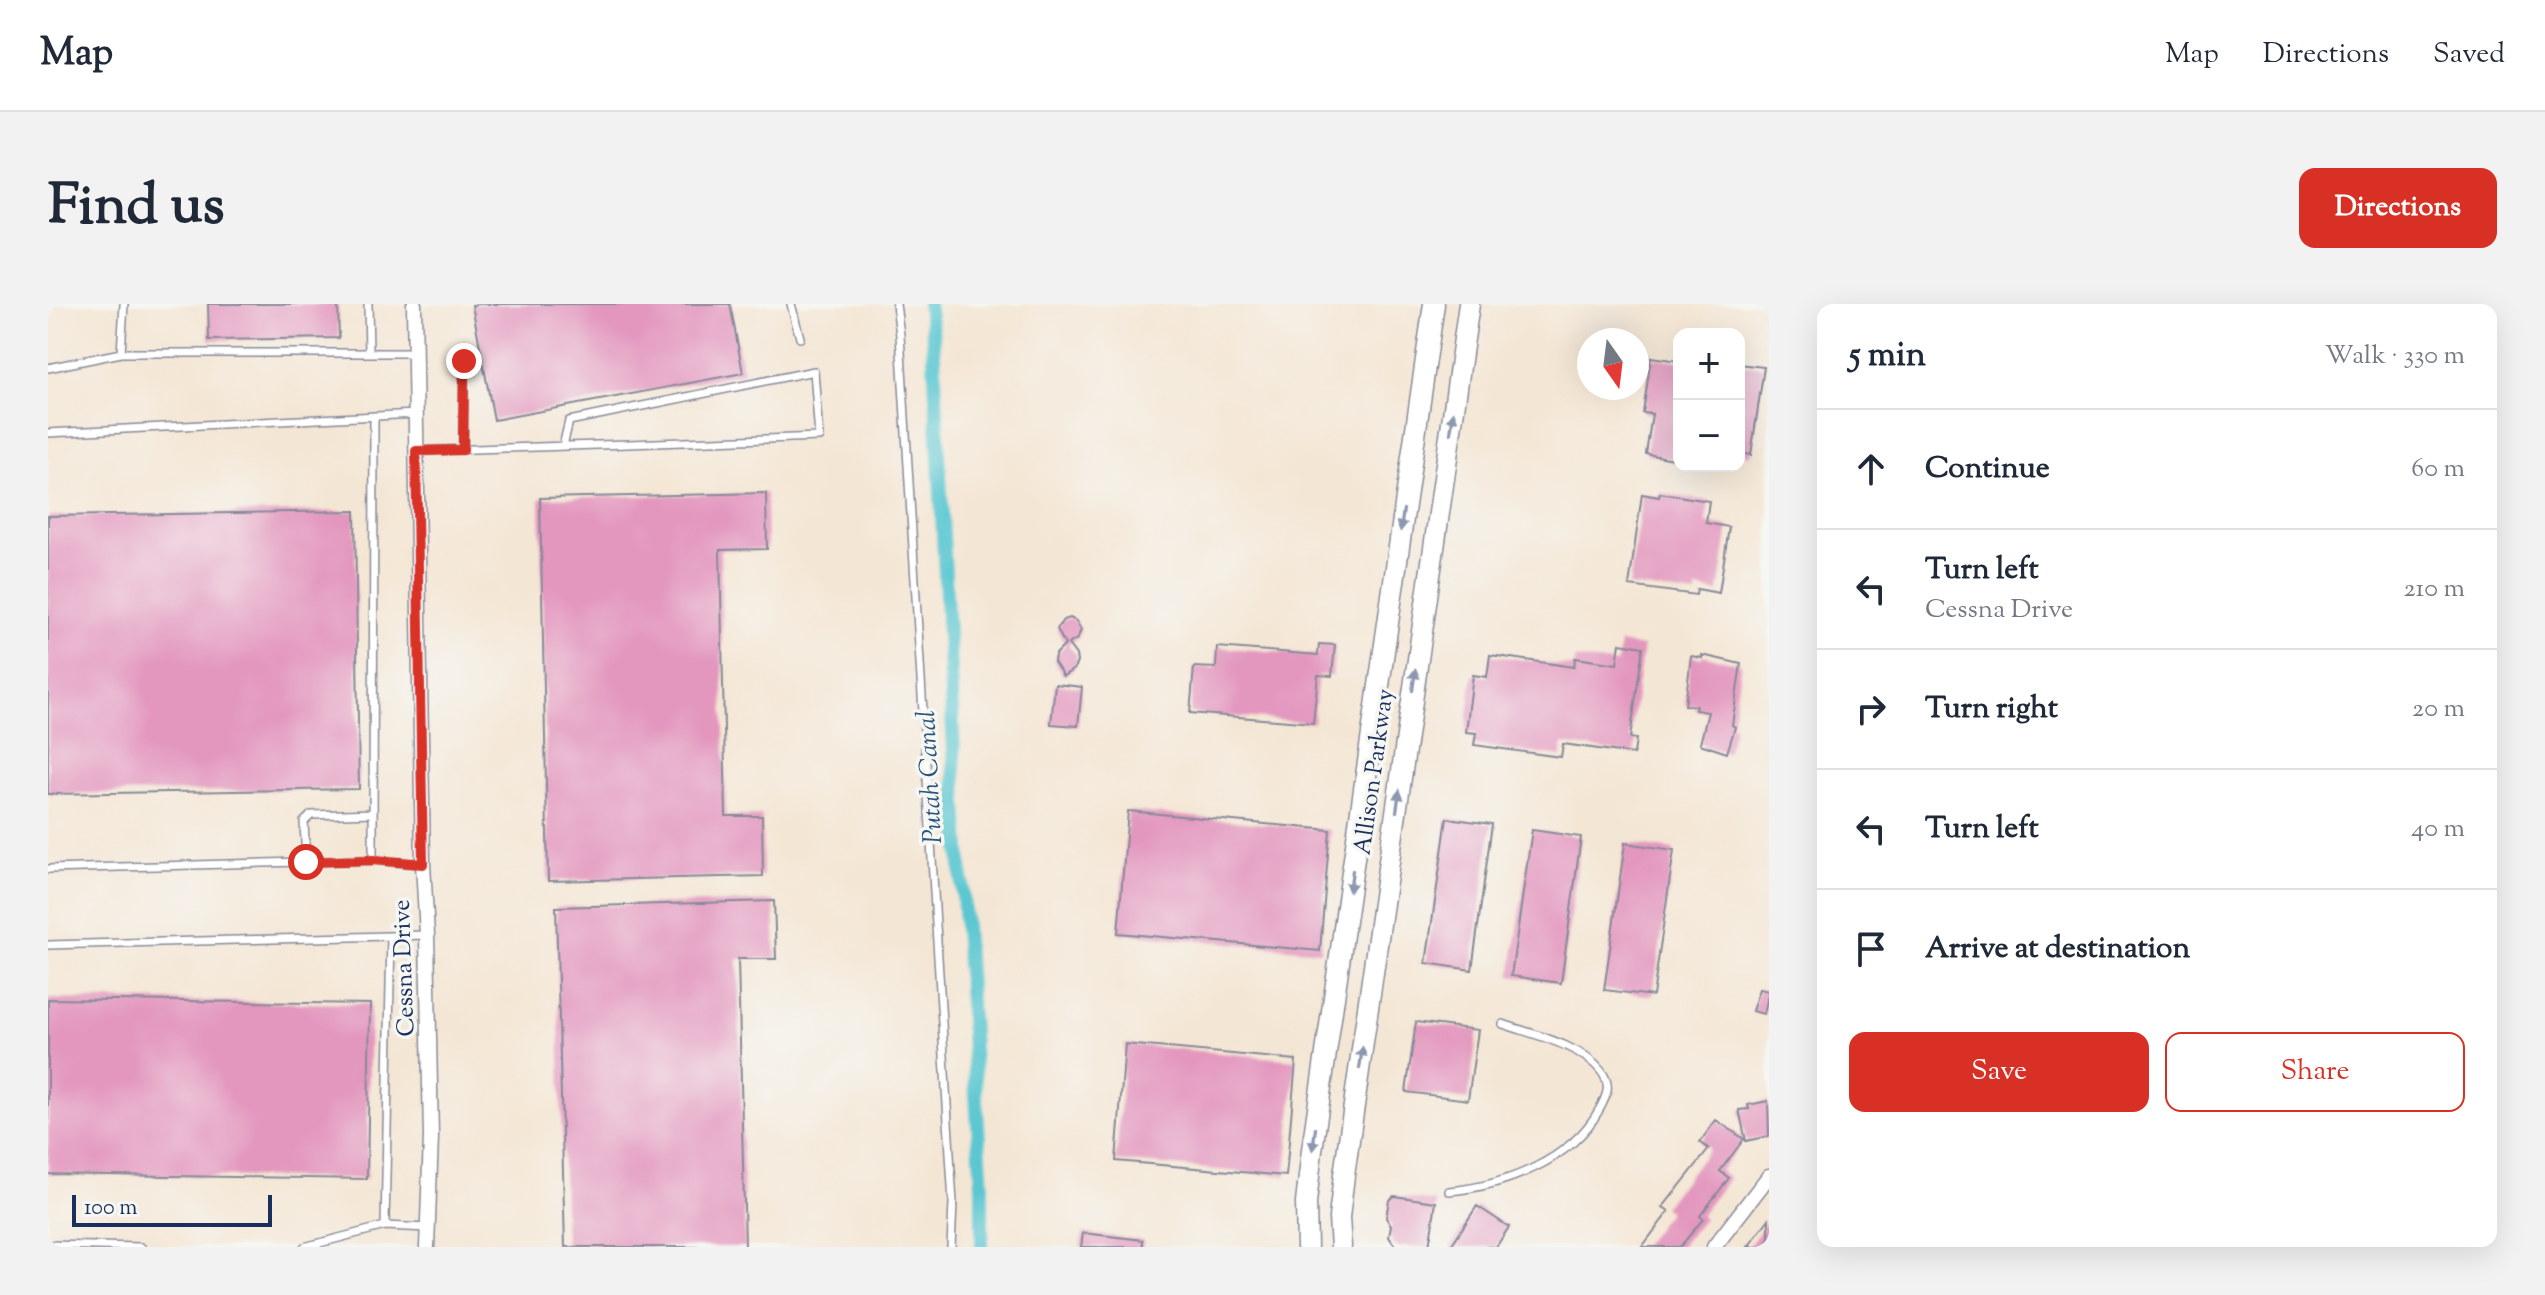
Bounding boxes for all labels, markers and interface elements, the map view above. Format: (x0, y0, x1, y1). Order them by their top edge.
text: Map (40, 28, 113, 82)
text: Map (2165, 35, 2219, 75)
text: Directions (2263, 35, 2389, 75)
text: Saved (2433, 35, 2505, 75)
text: Find us (48, 168, 224, 249)
button: Directions (2299, 168, 2497, 248)
north arrow (1577, 328, 1649, 400)
map controls (1673, 328, 1745, 472)
button: + (1673, 328, 1745, 400)
text: 5 min (1849, 332, 1926, 381)
text: Walk · 330 m (2325, 338, 2465, 375)
route end (446, 343, 482, 379)
button: − (1673, 400, 1745, 472)
one-way arrow (1446, 410, 1459, 435)
icon: ahead (1849, 447, 1893, 491)
text: Continue (1925, 448, 2050, 491)
text: 60 m (2411, 451, 2465, 488)
one-way arrow (1395, 507, 1408, 532)
text: Turn left (1925, 549, 2039, 592)
icon: left (1849, 567, 1893, 611)
text: 210 m (2403, 571, 2465, 608)
text: Cessna Drive (1925, 592, 2073, 629)
one-way arrow (1408, 667, 1421, 692)
street label: Allison Parkway (1347, 687, 1404, 857)
icon: right (1849, 687, 1893, 731)
text: Turn right (1925, 688, 2058, 731)
text: 20 m (2412, 691, 2465, 728)
water label: Putah Canal (909, 709, 953, 845)
one-way arrow (1392, 788, 1405, 813)
icon: left (1849, 807, 1893, 851)
text: Turn left (1925, 808, 2039, 851)
text: 40 m (2411, 811, 2465, 848)
route start (288, 844, 324, 880)
one-way arrow (1344, 869, 1357, 894)
street label: Cessna Drive (386, 899, 424, 1037)
icon: arrive (1849, 927, 1893, 971)
text: Arrive at destination (1925, 928, 2190, 971)
button: Save (1849, 1032, 2149, 1112)
button: Share (2165, 1032, 2465, 1112)
one-way arrow (1355, 1046, 1368, 1071)
one-way arrow (1307, 1126, 1320, 1151)
scale bar (72, 1191, 272, 1227)
text: 100 m (84, 1193, 137, 1225)

